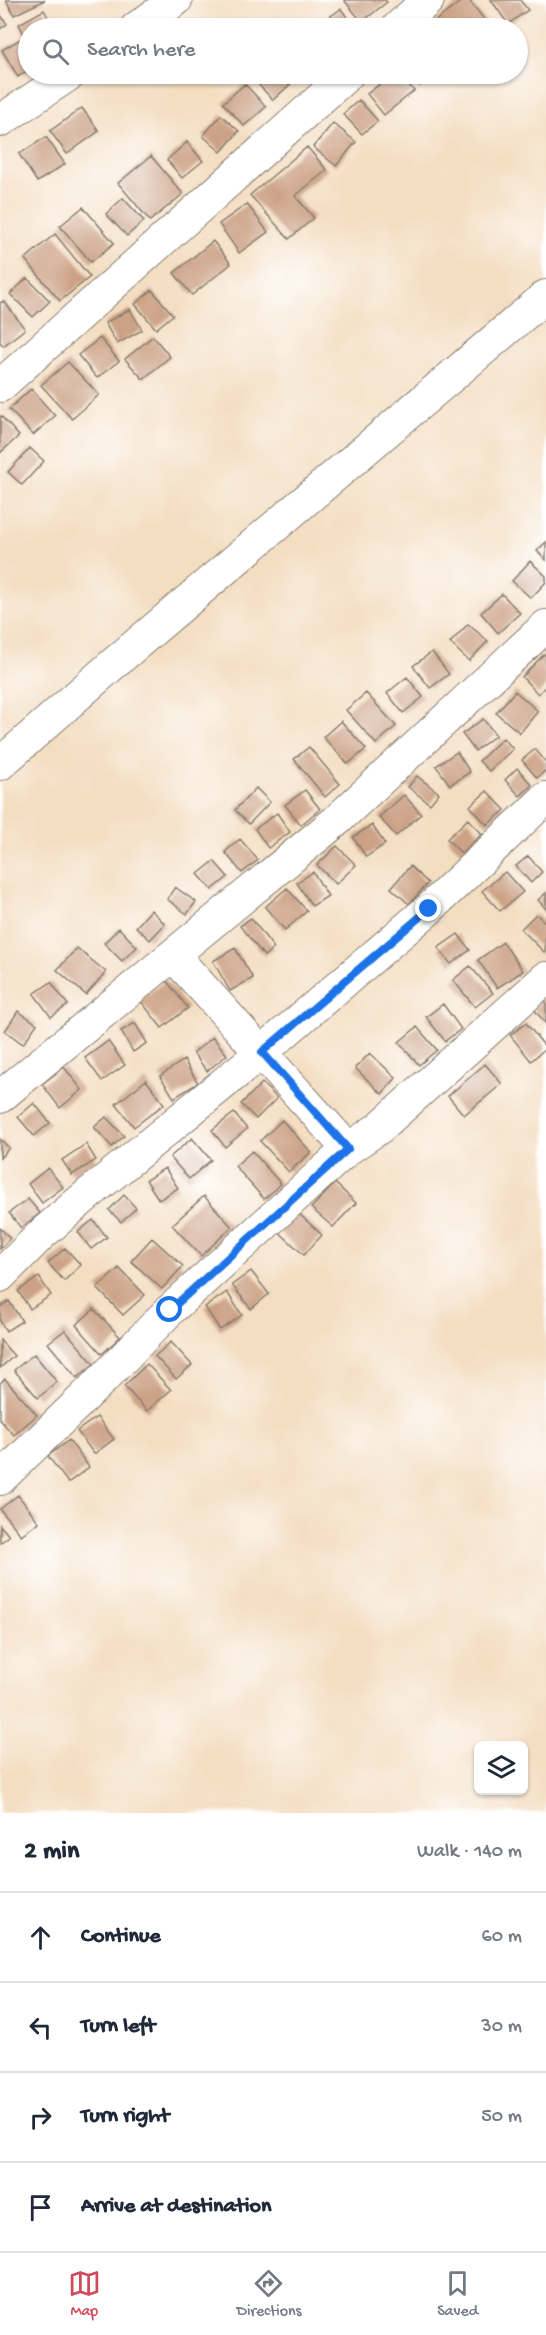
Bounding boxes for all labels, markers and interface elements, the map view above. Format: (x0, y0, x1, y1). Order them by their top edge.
search box (18, 18, 528, 84)
icon: search (39, 35, 72, 68)
text: Search here (87, 38, 195, 64)
route end (415, 895, 441, 921)
route start (156, 1296, 182, 1322)
map controls (474, 1741, 528, 1795)
button: layers (474, 1741, 528, 1795)
text: 2 min (24, 1837, 79, 1868)
text: Walk · 140 m (417, 1841, 522, 1864)
icon: ahead (24, 1921, 57, 1954)
text: Continue (81, 1924, 161, 1950)
text: 60 m (482, 1926, 522, 1949)
icon: left (24, 2011, 57, 2044)
text: Turn left (81, 2014, 155, 2040)
text: 30 m (481, 2016, 522, 2039)
icon: right (24, 2101, 57, 2134)
text: Turn right (81, 2104, 169, 2130)
text: 50 m (481, 2106, 522, 2129)
icon: arrive (24, 2191, 57, 2224)
text: Arrive at destination (81, 2194, 271, 2220)
tab: Map (68, 2267, 101, 2322)
tab: Directions (236, 2267, 302, 2322)
tab: Saved (437, 2267, 478, 2322)

